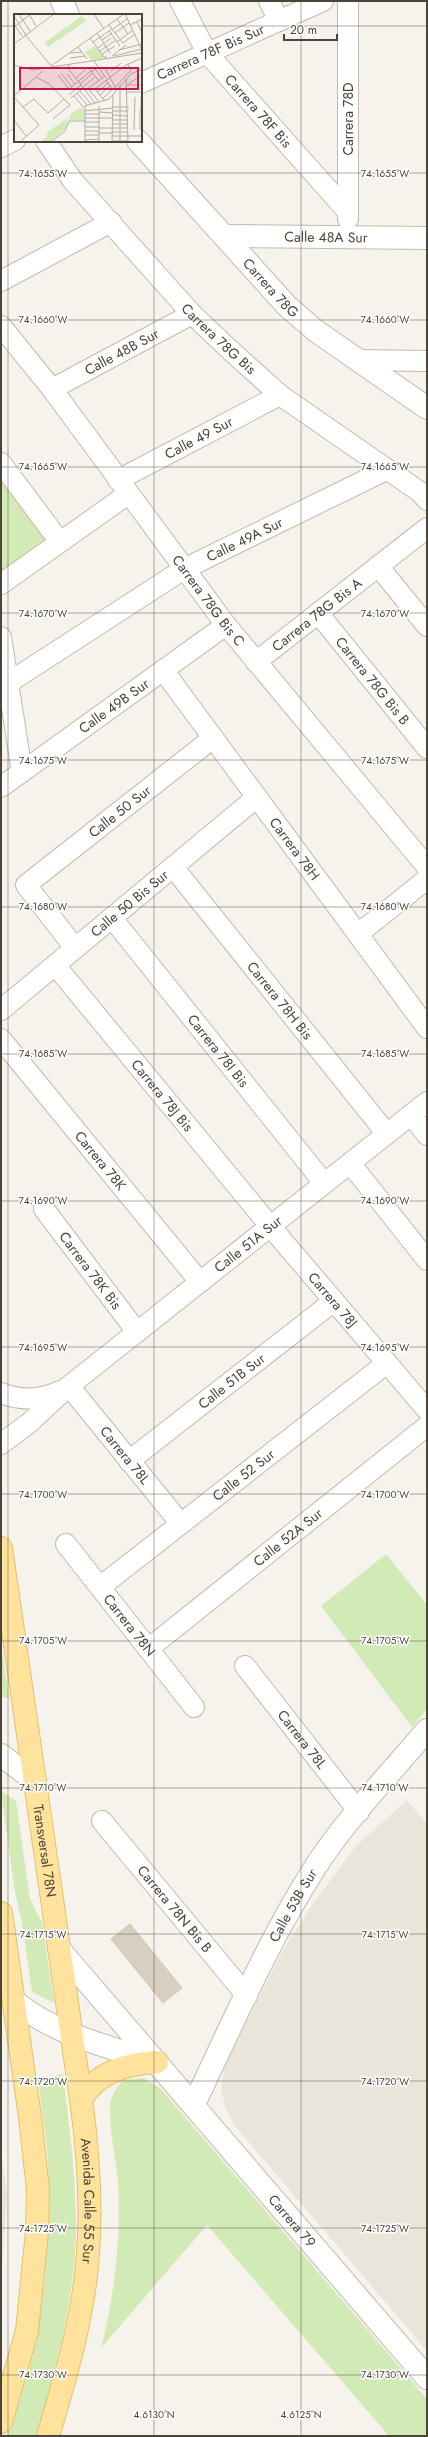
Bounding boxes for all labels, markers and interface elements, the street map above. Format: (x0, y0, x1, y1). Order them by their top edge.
inset map (14, 14, 142, 142)
scale bar (284, 16, 337, 42)
street label: Carrera 78F Bis Sur (153, 19, 267, 85)
text: 20 m (290, 21, 317, 39)
street label: Carrera 78F Bis (220, 70, 297, 152)
street label: Carrera 78D (338, 82, 358, 156)
text: 74.1655°W (19, 166, 67, 181)
text: 74.1655°W (361, 166, 409, 181)
street label: Calle 48A Sur (284, 227, 368, 247)
street label: Carrera 78G (238, 254, 303, 322)
street label: Carrera 78G Bis (177, 299, 261, 379)
text: 74.1660°W (19, 312, 67, 327)
text: 74.1660°W (361, 312, 409, 327)
street label: Calle 48B Sur (81, 323, 163, 380)
street label: Calle 49 Sur (161, 411, 236, 464)
text: 74.1665°W (19, 459, 67, 474)
text: 74.1665°W (361, 459, 409, 474)
street label: Calle 49A Sur (203, 512, 286, 567)
street label: Carrera 78G Bis C (167, 551, 249, 650)
street label: Carrera 78G Bis A (267, 572, 366, 656)
text: 74.1670°W (19, 606, 67, 621)
text: 74.1670°W (361, 606, 409, 621)
street label: Carrera 78G Bis B (331, 632, 414, 729)
street label: Calle 49B Sur (75, 673, 153, 738)
text: 74.1675°W (19, 753, 67, 768)
text: 74.1675°W (361, 753, 409, 768)
street label: Calle 50 Sur (84, 780, 155, 842)
street label: Carrera 78H (265, 813, 325, 884)
street label: Calle 50 Bis Sur (86, 865, 173, 942)
text: 74.1680°W (19, 899, 67, 914)
text: 74.1680°W (361, 899, 409, 914)
street label: Carrera 78H Bis (242, 957, 318, 1044)
street label: Carrera 78I Bis (183, 1010, 254, 1092)
text: 74.1685°W (19, 1046, 67, 1061)
text: 74.1685°W (361, 1046, 409, 1061)
street label: Carrera 78J Bis (127, 1055, 198, 1136)
street label: Carrera 78K (70, 1126, 131, 1195)
text: 74.1690°W (19, 1193, 67, 1208)
text: 74.1690°W (361, 1193, 409, 1208)
street label: Calle 51A Sur (210, 1211, 286, 1277)
street label: Carrera 78K Bis (54, 1227, 127, 1314)
street label: Carrera 78J (303, 1268, 362, 1332)
text: 74.1695°W (19, 1340, 67, 1355)
text: 74.1695°W (361, 1340, 409, 1355)
street label: Calle 51B Sur (194, 1348, 269, 1414)
street label: Carrera 78L (95, 1422, 155, 1489)
street label: Calle 52 Sur (208, 1444, 279, 1506)
text: 74.1700°W (19, 1487, 67, 1502)
text: 74.1700°W (361, 1487, 409, 1502)
street label: Calle 52A Sur (249, 1503, 327, 1571)
street label: Carrera 78N (99, 1590, 161, 1661)
text: 74.1705°W (19, 1633, 67, 1648)
text: 74.1705°W (361, 1633, 409, 1648)
street label: Carrera 78L (273, 1706, 332, 1774)
text: 74.1710°W (19, 1780, 67, 1795)
text: 74.1710°W (361, 1780, 409, 1795)
street label: Transversal 78N (28, 1803, 62, 1899)
street label: Carrera 78N Bis B (133, 1861, 217, 1957)
street label: Calle 53B Sur (264, 1865, 322, 1946)
text: 74.1715°W (20, 1927, 66, 1942)
text: 74.1715°W (362, 1927, 408, 1942)
text: 74.1720°W (19, 2074, 67, 2089)
text: 74.1720°W (361, 2074, 409, 2089)
street label: Avenida Calle 55 Sur (76, 2137, 100, 2265)
street label: Carrera 79 (264, 2190, 321, 2252)
text: 74.1725°W (19, 2221, 67, 2236)
text: 74.1725°W (361, 2221, 409, 2236)
text: 74.1730°W (19, 2367, 67, 2382)
text: 74.1730°W (361, 2367, 409, 2382)
text: 4.6130°N (133, 2407, 175, 2422)
text: 4.6125°N (281, 2407, 321, 2422)

